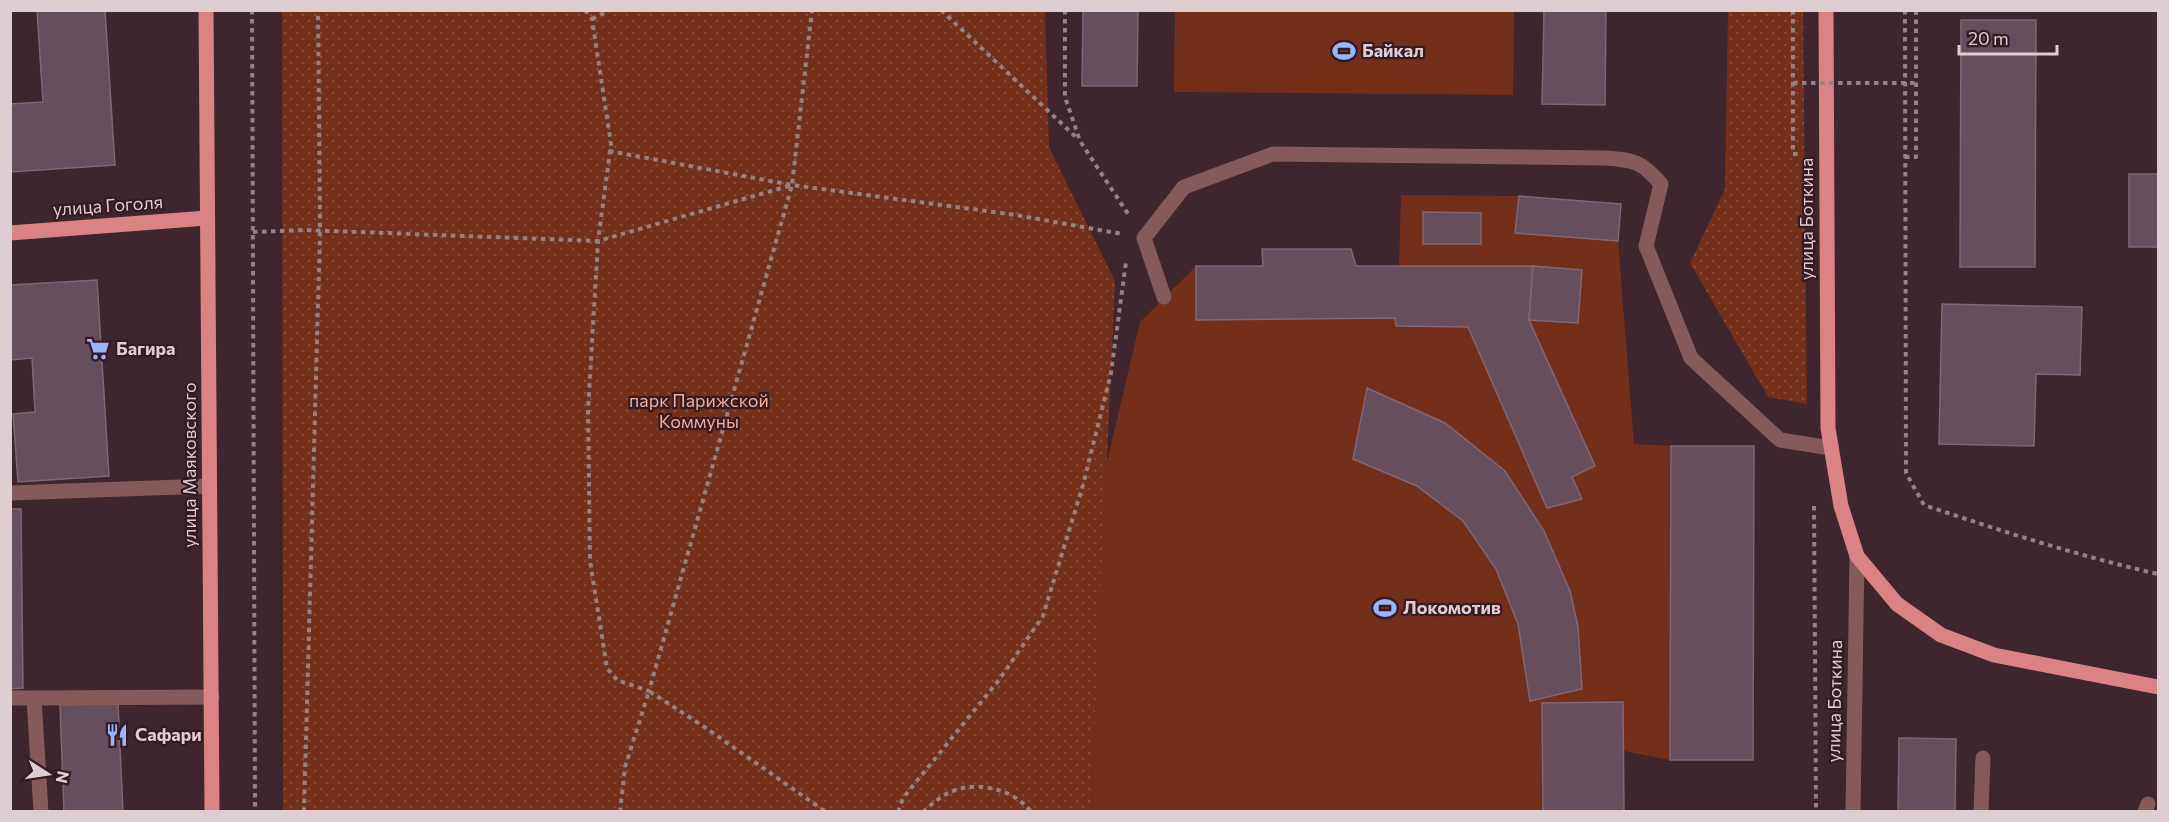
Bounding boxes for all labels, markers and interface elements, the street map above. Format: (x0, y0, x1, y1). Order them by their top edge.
scale bar (1959, 18, 2056, 56)
text: 20 m (1968, 27, 2009, 49)
sports icon: Байкал (1331, 38, 1357, 64)
place label: Байкал (1362, 39, 1424, 61)
street label: улица Боткина (1795, 158, 1817, 280)
street label: улица Гоголя (52, 190, 164, 220)
supermarket icon: Багира (85, 336, 111, 362)
place label: Багира (116, 337, 176, 359)
street label: улица Маяковского (178, 382, 200, 548)
park label: парк Парижской Коммуны (629, 389, 769, 432)
sports icon: Локомотив (1372, 595, 1398, 621)
place label: Локомотив (1403, 596, 1501, 618)
street label: улица Боткина (1822, 639, 1846, 762)
restaurant icon: Сафари (104, 722, 130, 748)
place label: Сафари (135, 723, 202, 745)
north arrow (18, 744, 78, 804)
text: N (53, 769, 74, 785)

